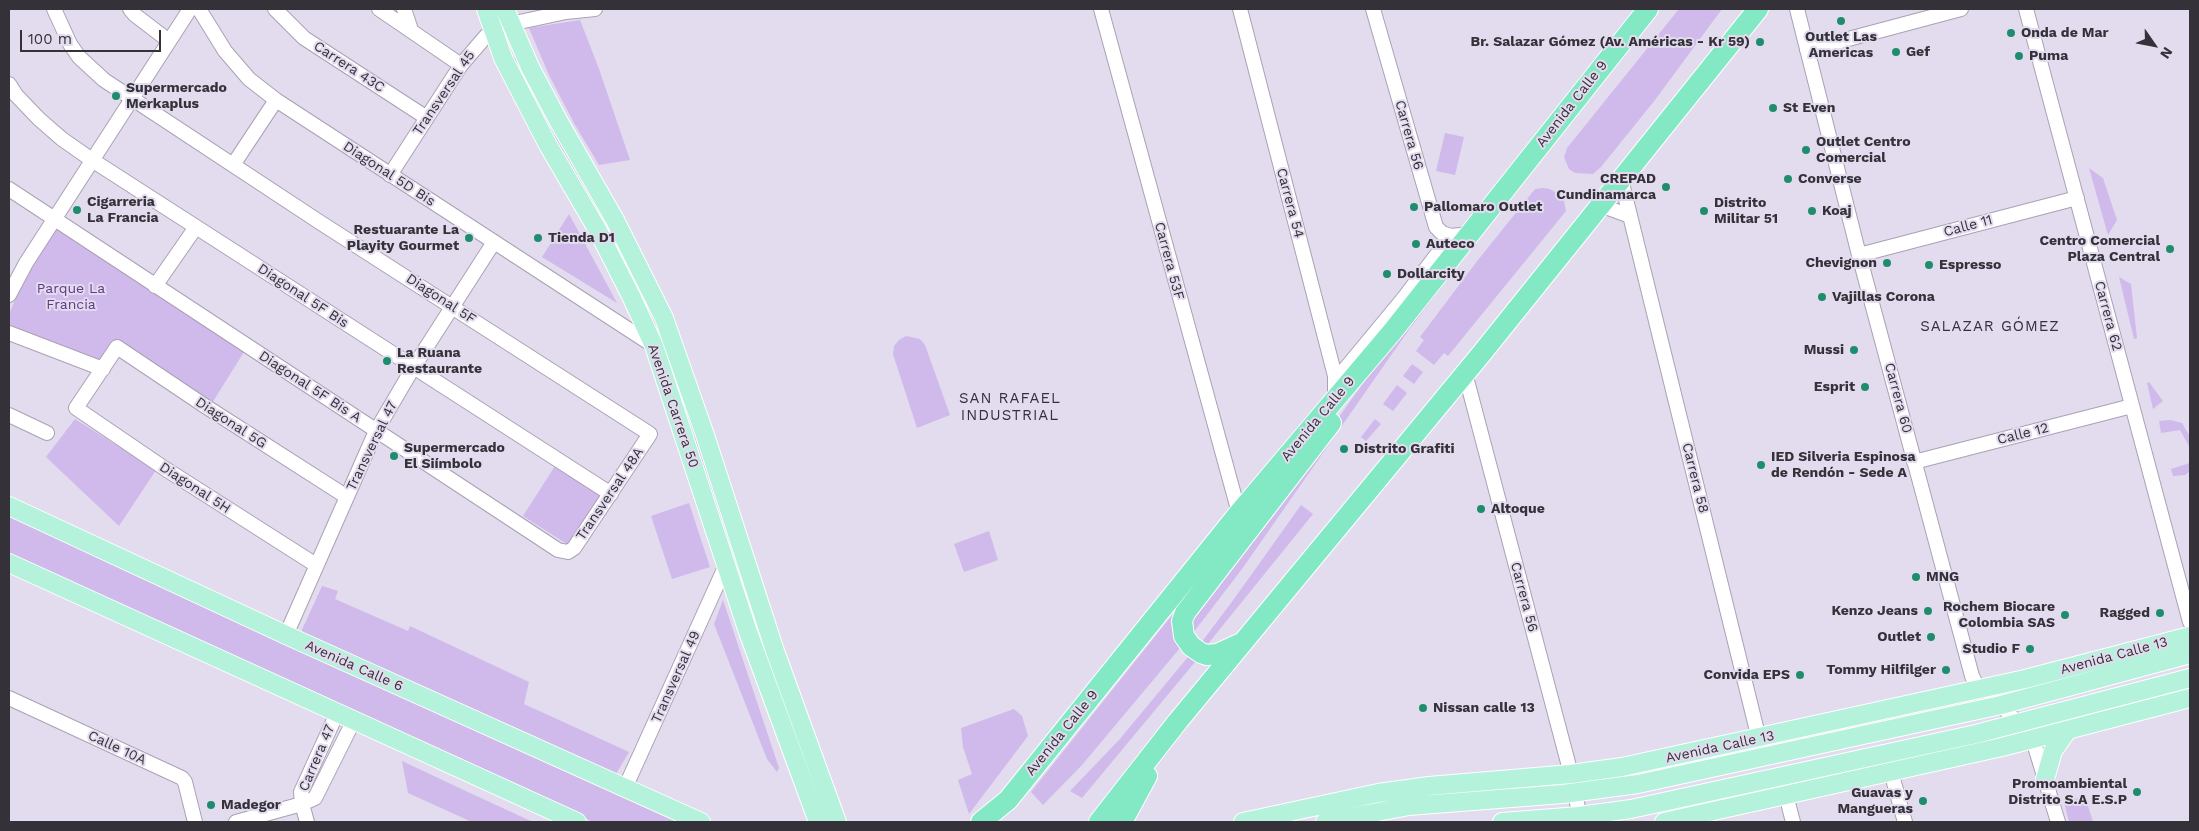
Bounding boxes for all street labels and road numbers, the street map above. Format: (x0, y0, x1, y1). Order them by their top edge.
street label: Carrera 43C (310, 38, 388, 96)
street label: Transversal 45 (409, 47, 479, 139)
street label: Avenida Calle 9 (1533, 57, 1611, 151)
street label: Carrera 56 (1391, 98, 1427, 172)
street label: Diagonal 5D Bis (340, 138, 438, 210)
street label: Carrera 54 (1273, 166, 1307, 240)
street label: Calle 11 (1942, 211, 1994, 241)
street label: Carrera 53F (1151, 220, 1187, 302)
street label: Diagonal 5F Bis (254, 260, 352, 332)
street label: Diagonal 5F (403, 270, 479, 328)
street label: Carrera 62 (2091, 279, 2125, 353)
street label: Avenida Carrera 50 (644, 342, 702, 470)
street label: Diagonal 5F Bis A (256, 348, 364, 426)
street label: Carrera 60 (1881, 361, 1915, 435)
street label: Avenida Calle 9 (1278, 373, 1358, 465)
street label: Diagonal 5G (192, 394, 270, 452)
street label: Transversal 47 (343, 398, 401, 494)
street label: Calle 12 (1995, 419, 2051, 449)
street label: Carrera 58 (1678, 441, 1712, 515)
street label: Transversal 48A (573, 444, 647, 544)
street label: Diagonal 5H (156, 459, 234, 517)
street label: Carrera 56 (1507, 560, 1541, 634)
street label: Transversal 49 (648, 628, 704, 726)
street label: Avenida Calle 13 (2058, 634, 2170, 678)
street label: Avenida Calle 6 (302, 637, 406, 695)
street label: Avenida Calle 9 (1022, 687, 1102, 779)
street label: Carrera 47 (295, 722, 339, 794)
street label: Calle 10A (85, 727, 149, 769)
street label: Avenida Calle 13 (1664, 727, 1776, 767)

